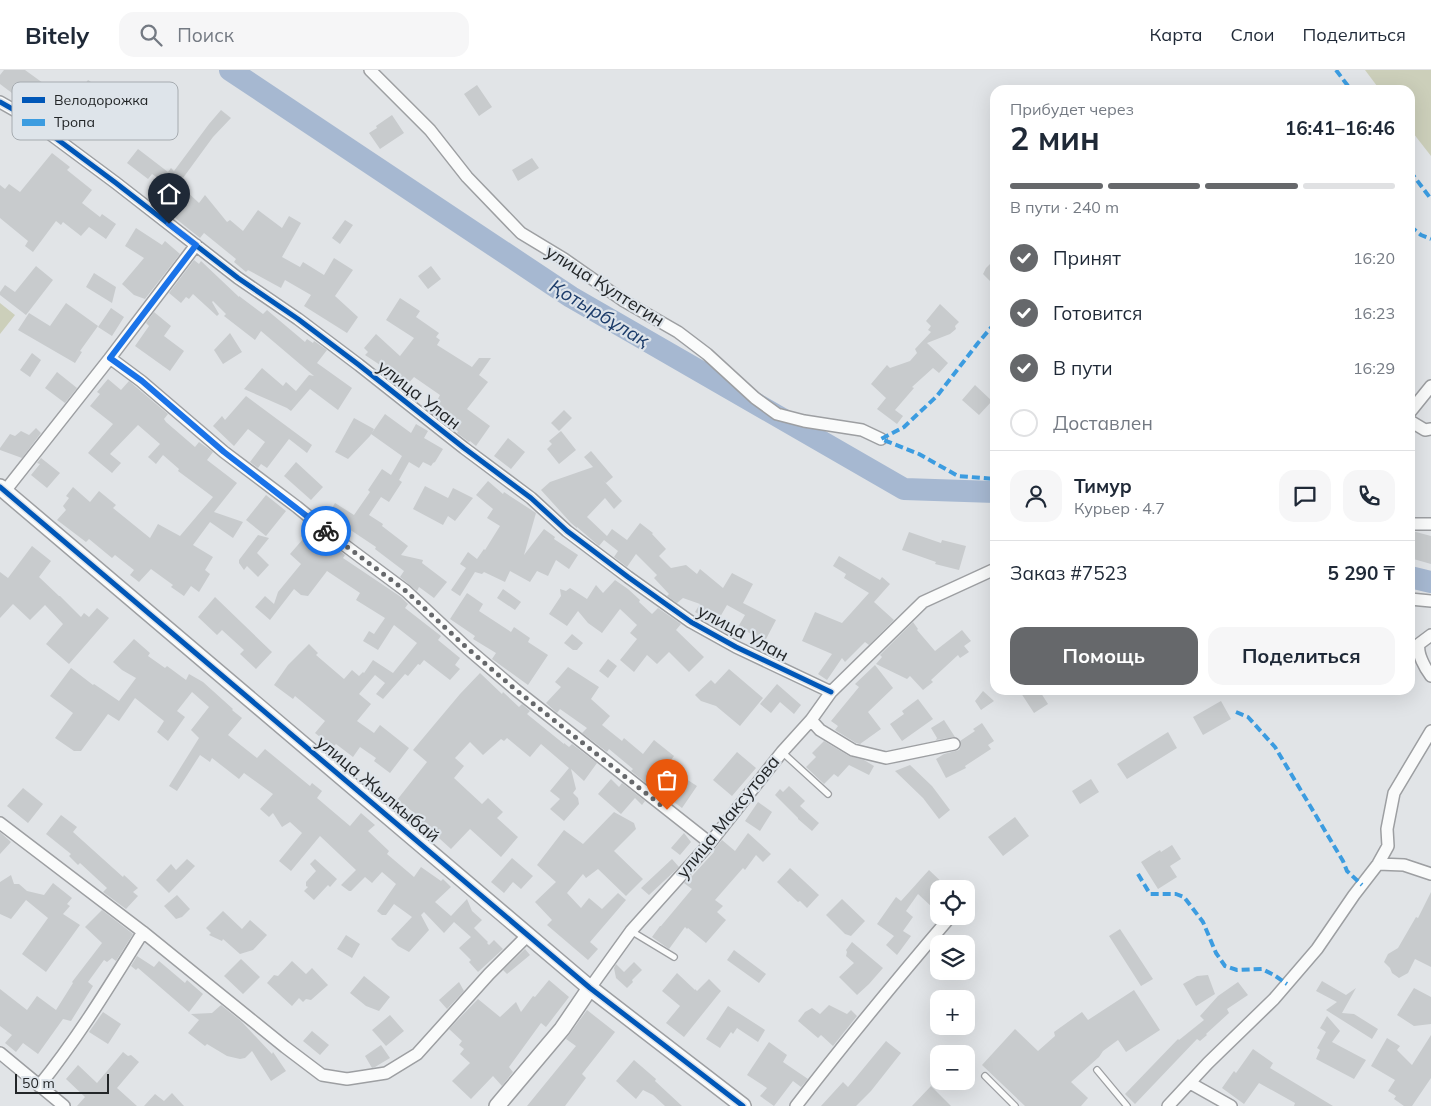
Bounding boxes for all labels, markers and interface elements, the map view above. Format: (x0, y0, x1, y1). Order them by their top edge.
search box (119, 12, 469, 57)
text: Bitely (25, 20, 89, 50)
icon: search (137, 21, 165, 49)
text: Поиск (177, 23, 234, 47)
text: Карта (1150, 23, 1202, 46)
text: Слои (1230, 23, 1275, 46)
text: Поделиться (1303, 23, 1406, 46)
legend (12, 82, 178, 140)
text: Велодорожка (54, 91, 148, 109)
text: Прибудет через (1010, 99, 1134, 119)
text: Тропа (54, 113, 95, 131)
text: 16:41–16:46 (1285, 116, 1395, 140)
text: 2 мин (1010, 118, 1100, 158)
pin (148, 173, 190, 224)
icon: home (155, 180, 183, 208)
text: В пути · 240 m (1010, 197, 1119, 217)
street label: улица Култегин (542, 240, 669, 331)
icon: check (1010, 244, 1038, 272)
text: Принят (1053, 246, 1121, 270)
text: 16:20 (1353, 248, 1395, 268)
water label: Қотырбұлақ (545, 274, 655, 352)
icon: check (1010, 299, 1038, 327)
text: Готовится (1053, 301, 1143, 325)
text: 16:23 (1353, 303, 1395, 323)
icon: check (1010, 354, 1038, 382)
street label: улица Улан (373, 355, 466, 434)
text: В пути (1053, 356, 1112, 380)
text: 16:29 (1353, 358, 1395, 378)
text: Доставлен (1053, 411, 1153, 435)
button: person (1010, 470, 1062, 522)
button: chat (1279, 470, 1331, 522)
button: phone (1343, 470, 1395, 522)
text: Тимур (1074, 474, 1132, 498)
text: Курьер · 4.7 (1074, 498, 1165, 518)
courier (301, 506, 351, 556)
icon: bike (312, 517, 340, 545)
text: Заказ #7523 (1010, 561, 1127, 585)
text: 5 290 ₸ (1328, 561, 1395, 585)
street label: улица Улан (694, 599, 793, 666)
button: Помощь (1010, 627, 1198, 685)
button: Поделиться (1208, 627, 1395, 685)
street label: улица Жылкыбай (312, 730, 445, 847)
street label: улица Максутова (671, 750, 784, 883)
pin (646, 759, 688, 810)
icon: bag (653, 766, 681, 794)
map controls (930, 880, 975, 1090)
button: locate (930, 880, 975, 925)
button: layers (930, 935, 975, 980)
button: + (930, 990, 975, 1035)
button: − (930, 1045, 975, 1090)
scale bar (15, 1071, 109, 1094)
text: 50 m (22, 1074, 55, 1092)

